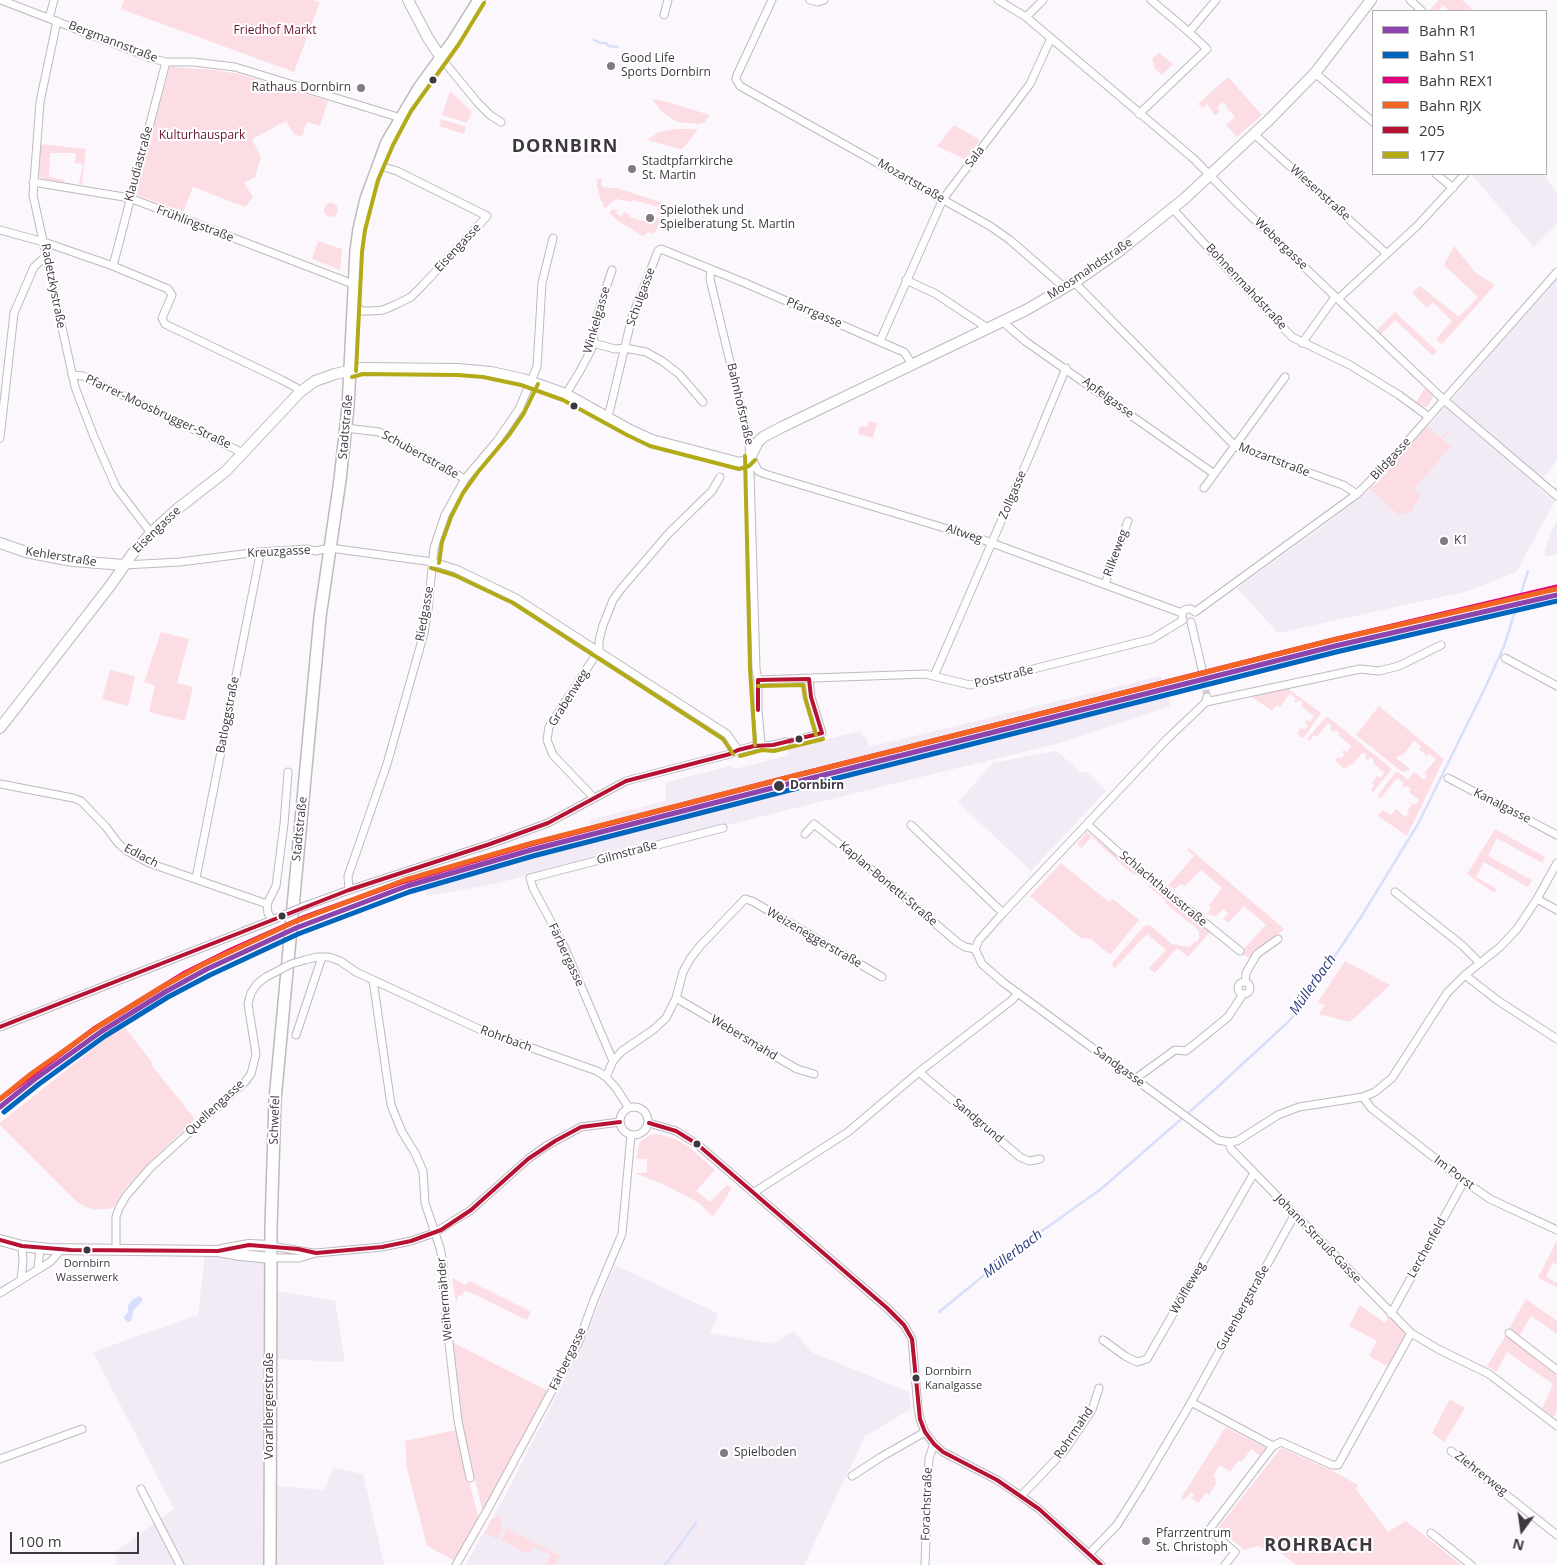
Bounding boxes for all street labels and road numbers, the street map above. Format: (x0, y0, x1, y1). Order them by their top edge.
street label: Bergmannstraße (66, 18, 160, 66)
street label: Klaudiastraße (122, 125, 156, 203)
street label: Sala (962, 144, 988, 170)
street label: Mozartstraße (875, 156, 947, 206)
street label: Wiesenstraße (1287, 162, 1353, 224)
street label: Frühlingstraße (154, 203, 236, 245)
street label: Webergasse (1251, 215, 1311, 273)
street label: Eisengasse (432, 221, 484, 275)
street label: Moosmahdstraße (1045, 235, 1135, 303)
street label: Bohnenmahdstraße (1203, 241, 1289, 333)
street label: Radetzkystraße (38, 242, 68, 330)
street label: Schulgasse (624, 266, 658, 328)
street label: Winkelgasse (581, 285, 613, 355)
street label: Pfarrgasse (784, 295, 844, 331)
street label: Bahnhofstraße (724, 362, 756, 446)
street label: Pfarrer-Moosbrugger-Straße (83, 372, 233, 452)
street label: Apfelgasse (1079, 375, 1137, 421)
street label: Stadtstraße (336, 394, 356, 460)
street label: Schubertstraße (379, 428, 461, 482)
street label: Bildgasse (1368, 435, 1414, 483)
street label: Mozartstraße (1236, 440, 1312, 480)
street label: Zollgasse (996, 468, 1030, 522)
street label: Eisengasse (130, 504, 184, 556)
street label: Altweg (944, 521, 984, 547)
street label: Rilkeweg (1101, 527, 1131, 579)
street label: Kreuzgasse (247, 543, 311, 561)
street label: Kehlerstraße (24, 544, 98, 570)
street label: Riedgasse (413, 585, 437, 643)
street label: Poststraße (973, 663, 1035, 691)
street label: Grabenweg (546, 667, 592, 729)
street label: Batloggstraße (214, 675, 242, 755)
street label: Kanalgasse (1471, 785, 1533, 827)
street label: Stadtstraße (289, 796, 311, 862)
street label: Gilmstraße (595, 838, 659, 868)
street label: Kaplan-Bonetti-Straße (836, 839, 940, 929)
street label: Edlach (121, 841, 161, 871)
street label: Schlachthausstraße (1116, 848, 1210, 930)
street label: Weizeneggerstraße (764, 905, 864, 971)
street label: Färbergasse (545, 921, 587, 989)
street label: Webersmahd (708, 1013, 780, 1063)
street label: Rohrbach (478, 1023, 534, 1055)
street label: Sandgasse (1091, 1044, 1147, 1090)
street label: Quellengasse (183, 1077, 247, 1139)
street label: Schwefel (267, 1095, 283, 1145)
street label: Sandgrund (950, 1096, 1006, 1146)
street label: Im Porst (1431, 1153, 1477, 1193)
street label: Johann-Strauß-Gasse (1272, 1192, 1364, 1286)
street label: Lerchenfeld (1405, 1216, 1449, 1280)
street label: Weihermähder (434, 1257, 456, 1341)
street label: Wölfleweg (1167, 1259, 1209, 1317)
street label: Gutenbergstraße (1213, 1263, 1273, 1353)
street label: Färbergasse (547, 1325, 589, 1393)
street label: Vorarlbergerstraße (263, 1353, 277, 1459)
street label: Rohrmahd (1051, 1404, 1097, 1462)
street label: Ziehrerweg (1452, 1449, 1510, 1499)
street label: Forachstraße (919, 1467, 935, 1541)

